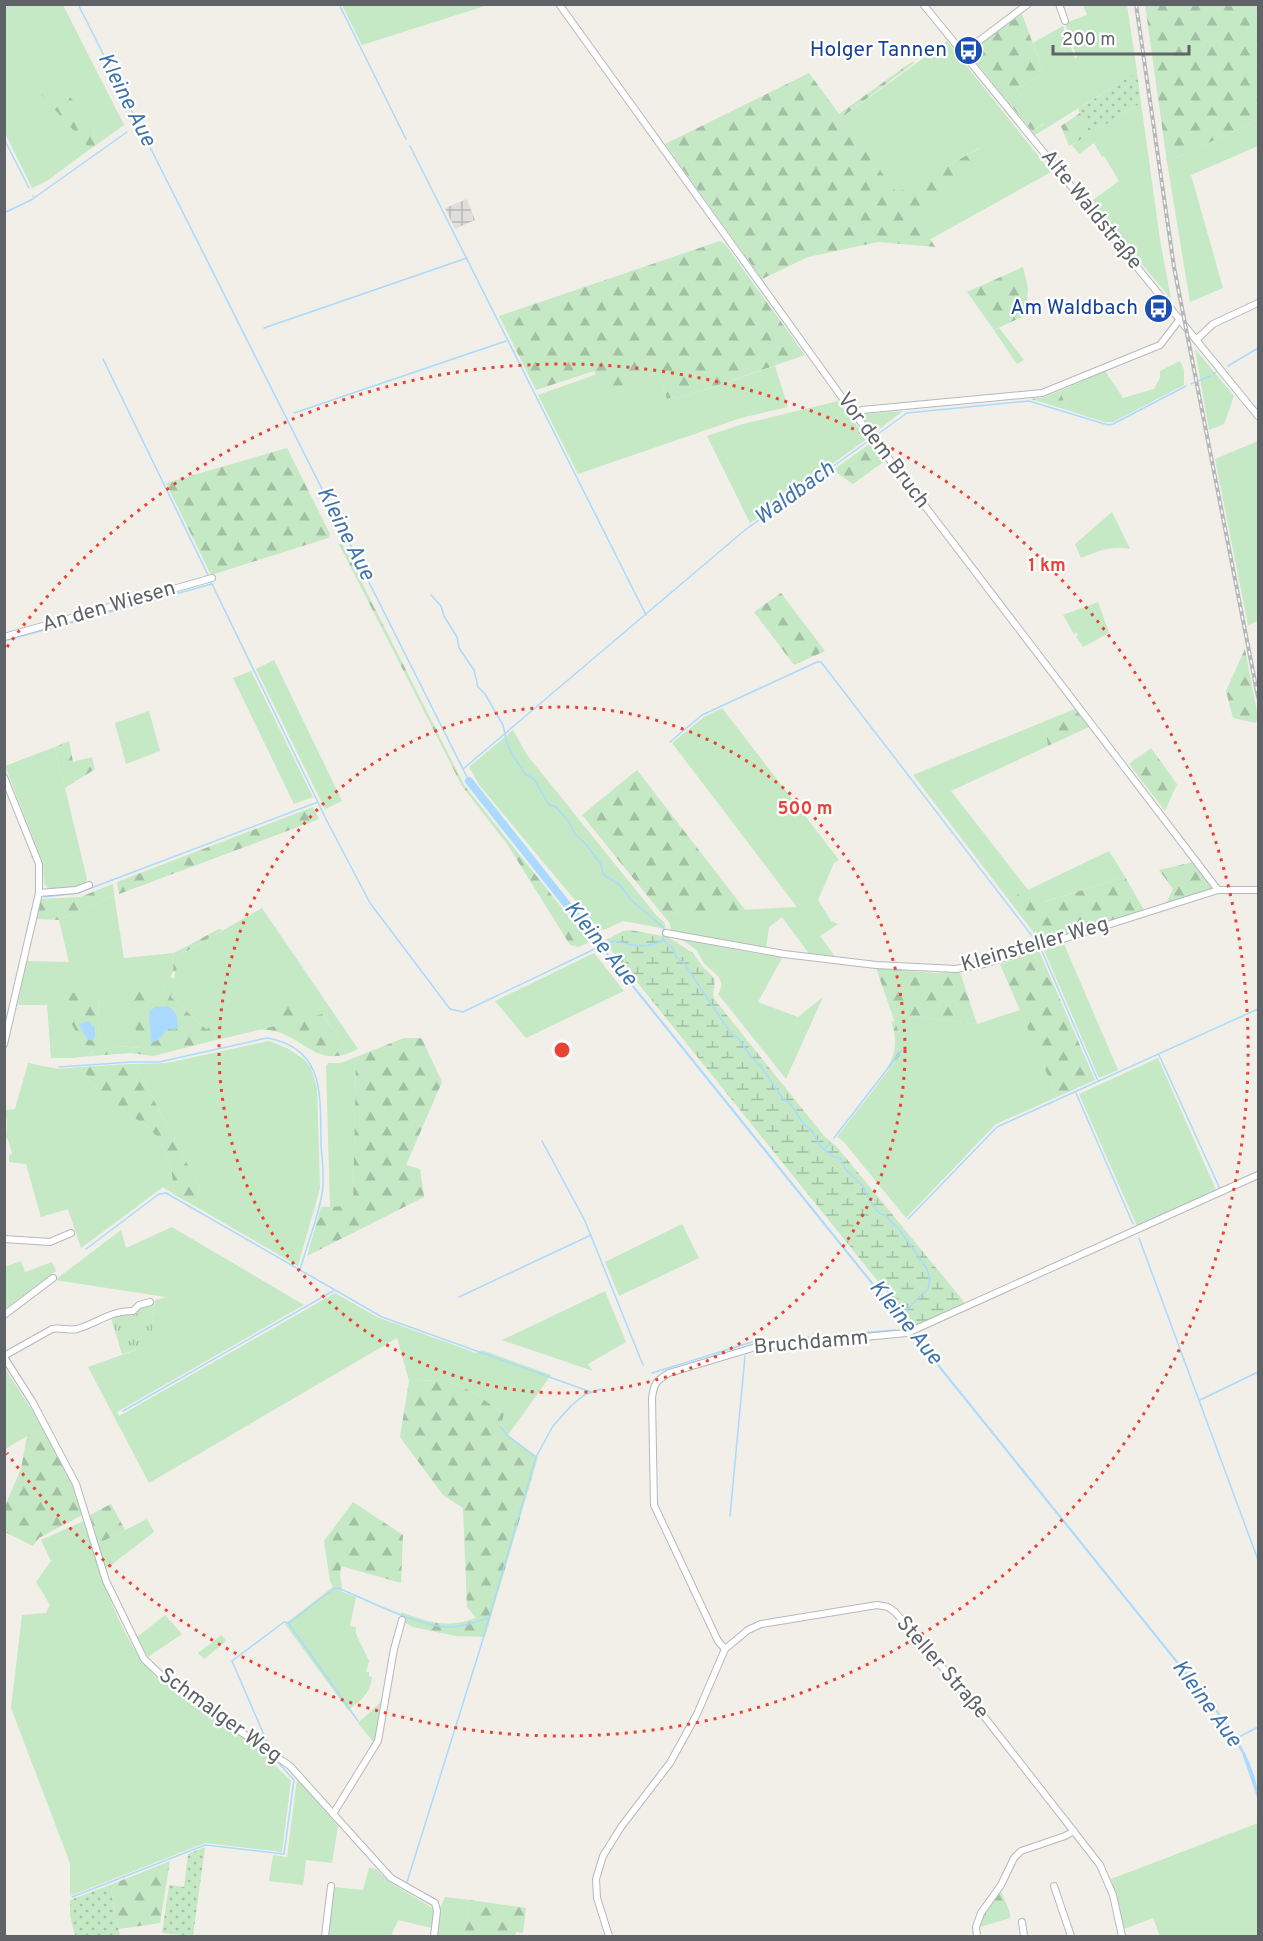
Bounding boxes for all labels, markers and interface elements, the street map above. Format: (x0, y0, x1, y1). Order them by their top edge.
scale bar (1053, 18, 1190, 56)
text: 200 m (1062, 29, 1115, 52)
bus stop icon: Holger Tannen (952, 34, 984, 66)
place label: Holger Tannen (810, 37, 947, 64)
water label: Kleine Aue (91, 49, 161, 152)
street label: Alte Waldstraße (1034, 144, 1148, 276)
bus stop icon: Am Waldbach (1143, 292, 1175, 324)
place label: Am Waldbach (1010, 295, 1138, 322)
street label: Vor dem Bruch (831, 388, 935, 514)
water label: Waldbach (750, 456, 840, 532)
water label: Kleine Aue (310, 483, 380, 586)
text: 1 km (1028, 555, 1066, 578)
street label: An den Wiesen (39, 575, 179, 639)
text: 500 m (778, 798, 832, 821)
water label: Kleine Aue (558, 896, 643, 992)
street label: Kleinsteller Weg (958, 911, 1112, 979)
centre of rings (552, 1040, 572, 1060)
water label: Kleine Aue (863, 1275, 948, 1371)
street label: Bruchdamm (752, 1325, 870, 1361)
street label: Steller Straße (890, 1611, 994, 1725)
water label: Kleine Aue (1165, 1655, 1247, 1753)
street label: Schmalger Weg (153, 1662, 287, 1770)

